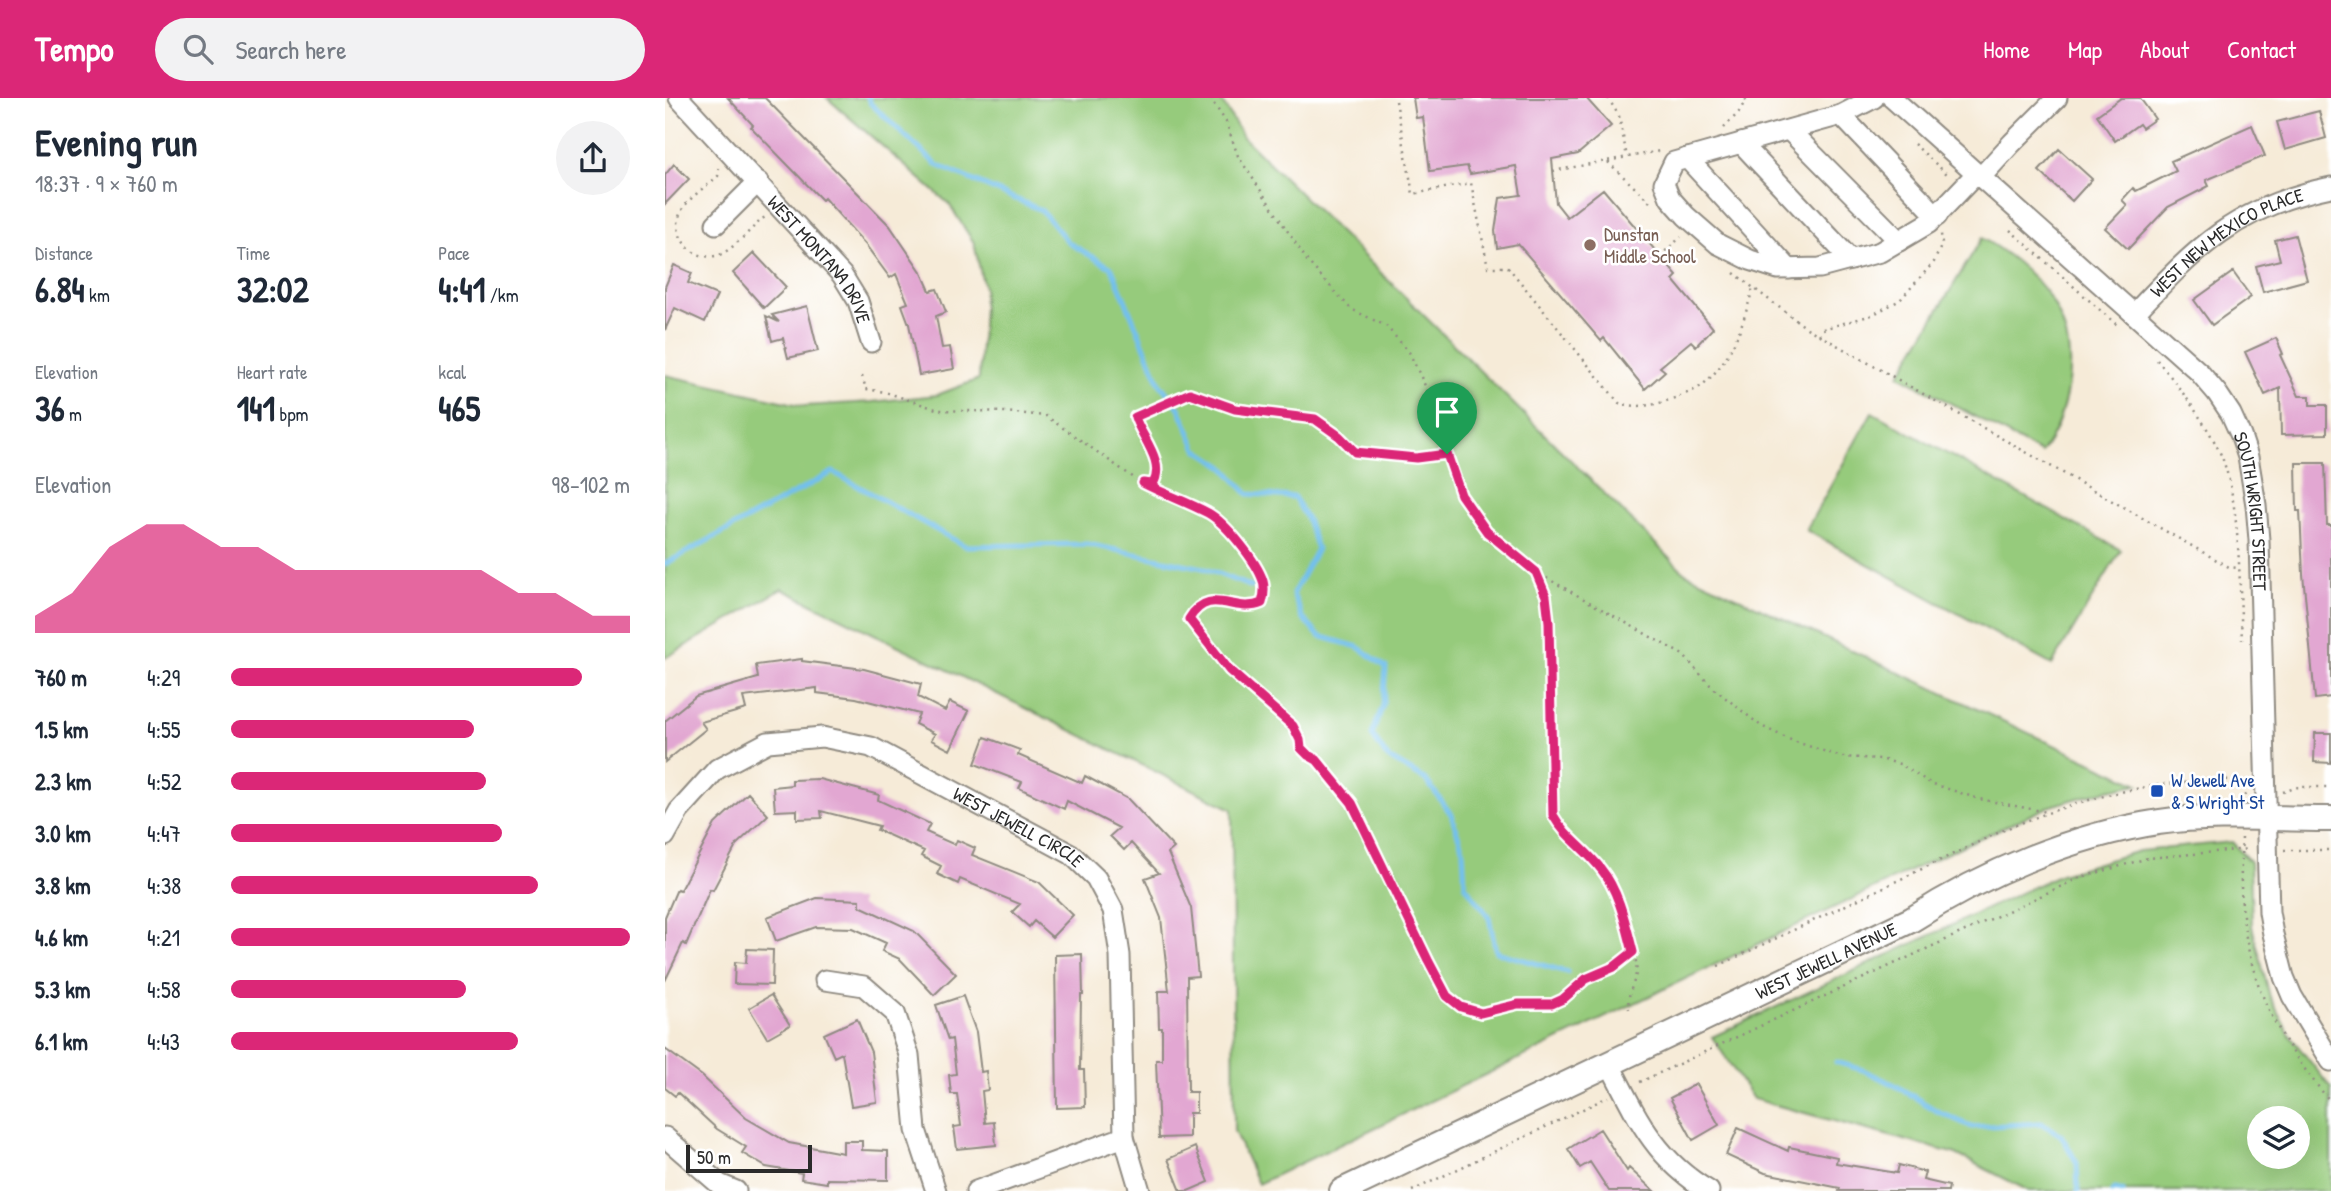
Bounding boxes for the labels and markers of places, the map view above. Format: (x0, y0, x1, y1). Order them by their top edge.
place label: Dunstan Middle School (1604, 221, 1697, 269)
marker: Dunstan Middle School (1582, 237, 1598, 253)
pin (1417, 382, 1477, 454)
place label: W Jewell Ave & S Wright St (2171, 767, 2265, 815)
marker: W Jewell Ave & S Wright St (2149, 783, 2165, 799)

